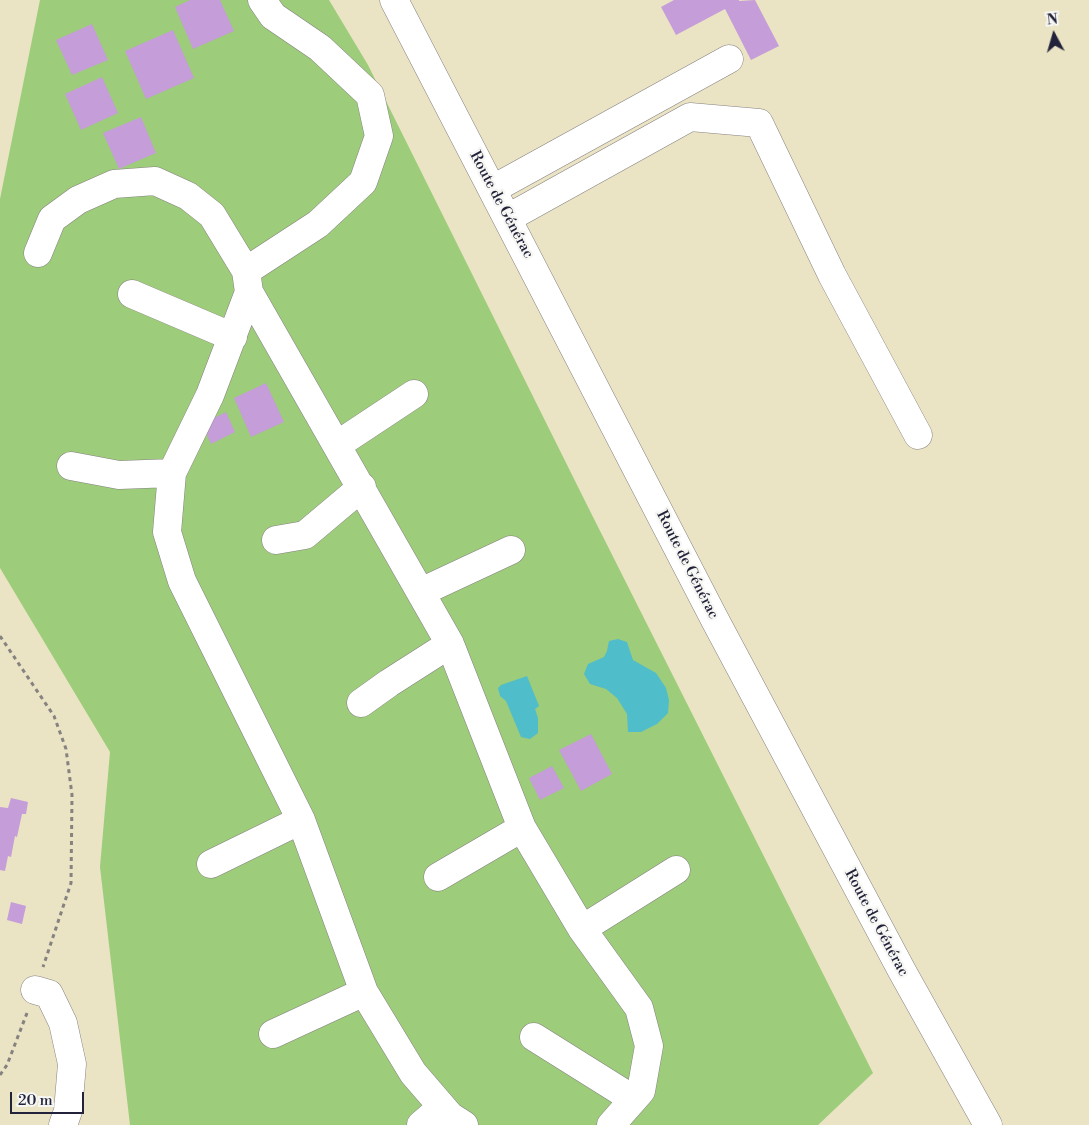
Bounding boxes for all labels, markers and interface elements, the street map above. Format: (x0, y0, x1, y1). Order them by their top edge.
north arrow (1029, 10, 1079, 60)
text: N (1046, 11, 1059, 30)
street label: Route de Générac (465, 148, 537, 262)
street label: Route de Générac (652, 508, 722, 622)
street label: Route de Générac (840, 866, 912, 980)
scale bar (12, 1082, 86, 1114)
text: 20 m (18, 1091, 53, 1110)

